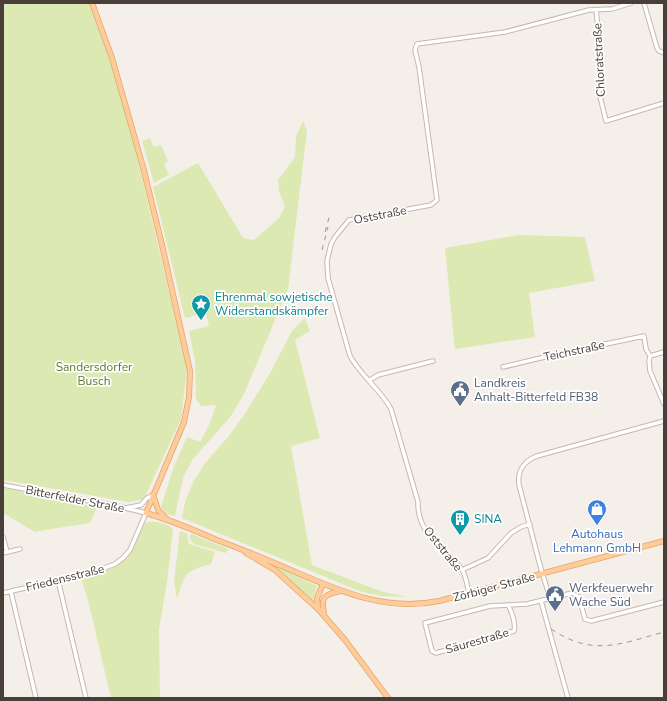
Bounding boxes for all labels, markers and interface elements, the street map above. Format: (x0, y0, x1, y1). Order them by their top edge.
street label: Chloratstraße (589, 23, 609, 97)
street label: Oststraße (352, 202, 408, 228)
place label: Ehrenmal sowjetische Widerstandskämpfer (215, 289, 333, 319)
place icon: Ehrenmal sowjetische Widerstandskämpfer (190, 293, 212, 321)
street label: Teichstraße (542, 337, 606, 365)
park label: Sandersdorfer Busch (56, 359, 133, 389)
place label: Landkreis Anhalt-Bitterfeld FB38 (474, 375, 598, 405)
public building icon: Landkreis Anhalt-Bitterfeld FB38 (449, 379, 471, 407)
street label: Bitterfelder Straße (24, 482, 126, 516)
shop icon: Autohaus Lehmann GmbH (586, 498, 608, 526)
building icon: SINA (449, 508, 471, 536)
place label: SINA (474, 511, 502, 527)
street label: Oststraße (420, 523, 466, 575)
place label: Autohaus Lehmann GmbH (553, 526, 641, 556)
street label: Friedensstraße (24, 561, 106, 595)
street label: Zörbiger Straße (451, 568, 537, 606)
place label: Werkfeuerwehr Wache Süd (569, 580, 654, 610)
public building icon: Werkfeuerwehr Wache Süd (544, 584, 566, 612)
street label: Säurestraße (443, 624, 511, 658)

